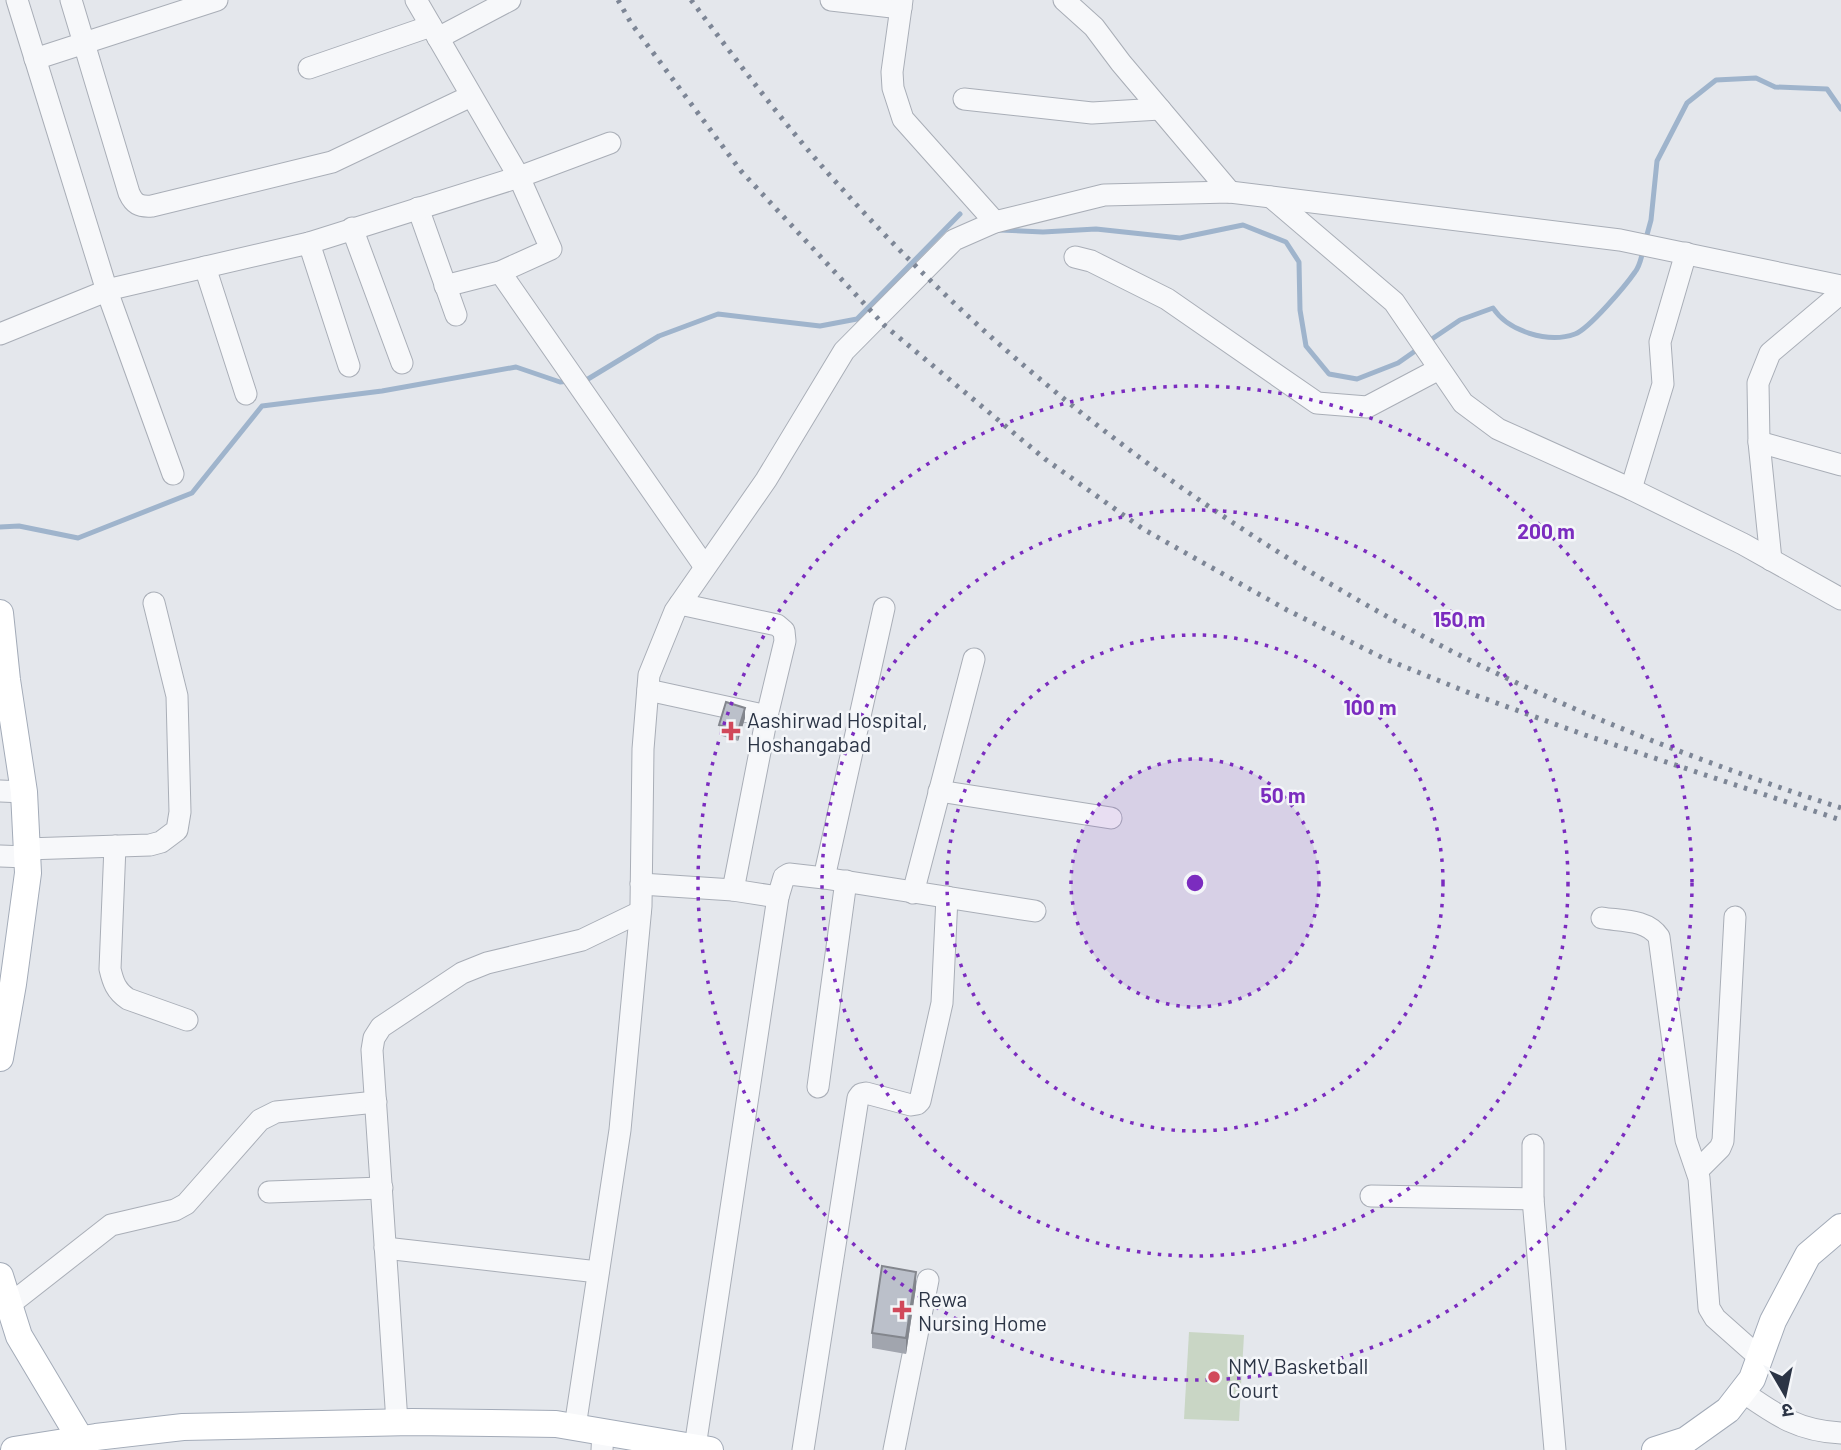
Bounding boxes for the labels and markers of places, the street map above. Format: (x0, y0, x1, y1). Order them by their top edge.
place label: Aashirwad Hospital, Hoshangabad (747, 707, 928, 756)
marker: Aashirwad Hospital, Hoshangabad (721, 721, 741, 741)
centre of rings (1183, 871, 1207, 895)
place label: Rewa Nursing Home (918, 1286, 1047, 1335)
marker: Rewa Nursing Home (892, 1300, 912, 1320)
place label: NMV Basketball Court (1228, 1353, 1368, 1402)
marker: NMV Basketball Court (1206, 1369, 1222, 1385)

